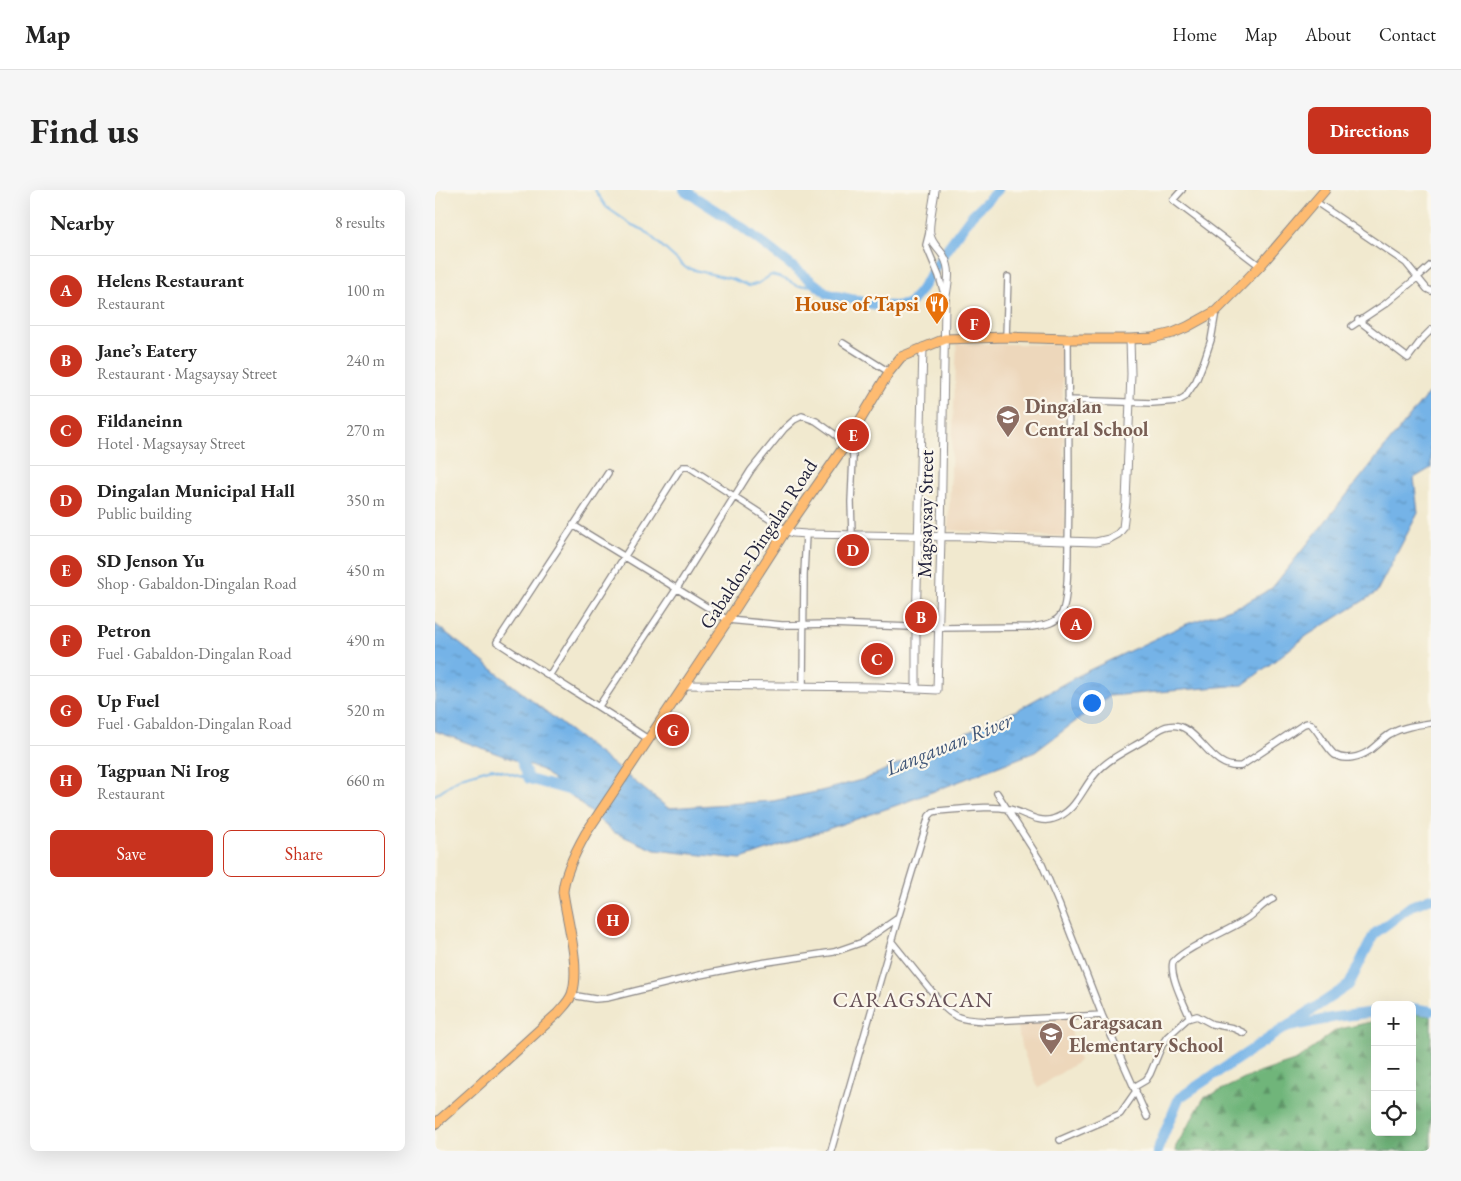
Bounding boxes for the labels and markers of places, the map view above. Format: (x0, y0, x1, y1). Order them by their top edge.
place label: House of Tapsi (795, 291, 919, 317)
restaurant icon: House of Tapsi (924, 291, 950, 325)
pin: F (958, 305, 990, 343)
place label: Dingalan Central School (1025, 393, 1149, 442)
school or university icon: Dingalan Central School (995, 404, 1021, 438)
pin: E (837, 416, 869, 454)
pin: D (837, 531, 869, 569)
pin: B (905, 598, 937, 636)
pin: A (1060, 605, 1092, 643)
pin: C (861, 640, 893, 678)
pin: G (657, 711, 689, 749)
pin: H (597, 901, 629, 939)
place label: Caragsacan Elementary School (1069, 1009, 1224, 1058)
school or university icon: Caragsacan Elementary School (1038, 1021, 1064, 1055)

